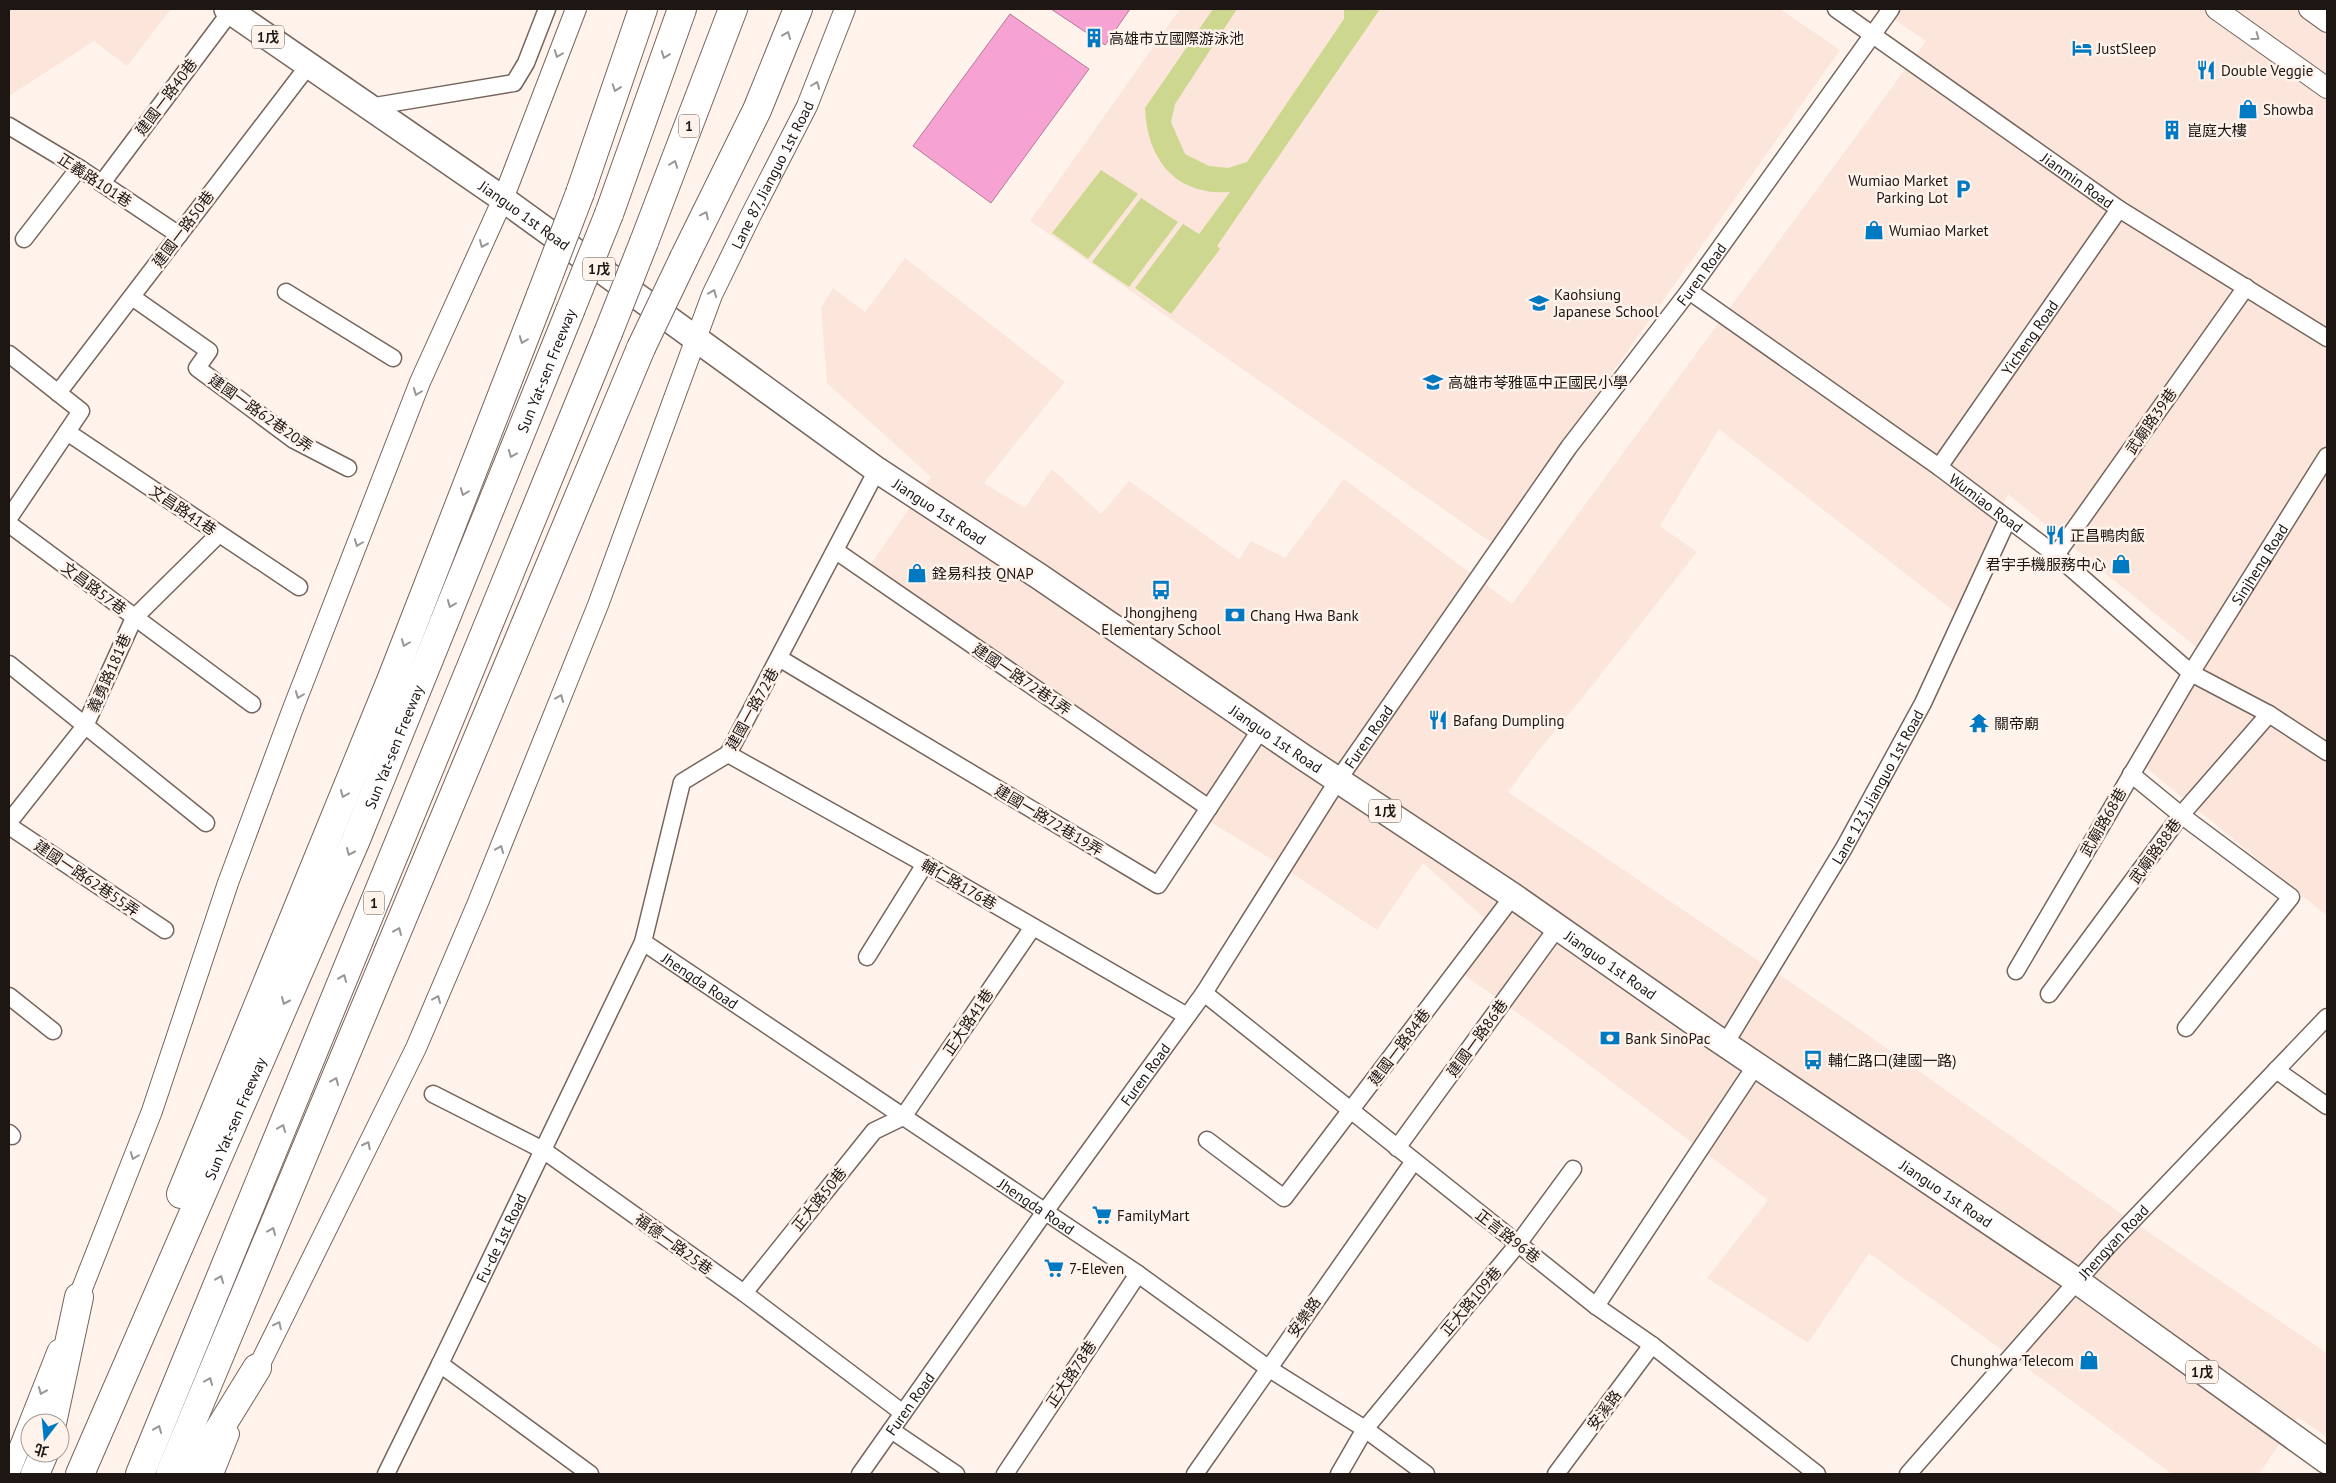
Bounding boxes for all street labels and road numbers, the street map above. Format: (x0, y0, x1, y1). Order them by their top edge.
road number: 1戊 (252, 26, 284, 48)
street label: 建國一路40巷 (131, 55, 201, 139)
street label: Lane 87, Jianguo 1st Road (727, 98, 818, 252)
road number: 1 (679, 114, 699, 138)
street label: Jianmin Road (2037, 147, 2118, 212)
street label: 正義路101巷 (54, 149, 136, 211)
street label: Jianguo 1st Road (475, 175, 574, 254)
street label: 建國一路50巷 (148, 187, 218, 271)
street label: Furen Road (1672, 239, 1730, 309)
road number: 1戊 (583, 258, 615, 280)
street label: Yicheng Road (1997, 296, 2062, 379)
street label: Sun Yat-sen Freeway (512, 306, 580, 435)
street label: 建國一路62巷20弄 (205, 370, 317, 456)
street label: 武廟路39巷 (2121, 384, 2181, 458)
street label: Wumiao Road (1946, 469, 2027, 536)
street label: Jianguo 1st Road (889, 473, 990, 549)
street label: 文昌路41巷 (146, 481, 220, 539)
street label: Sinjheng Road (2227, 520, 2292, 608)
street label: 文昌路57巷 (58, 557, 130, 619)
street label: 義勇路181巷 (83, 631, 135, 715)
street label: 建國一路72巷1弄 (969, 639, 1075, 719)
street label: 建國一路72巷 (722, 664, 782, 754)
street label: Sun Yat-sen Freeway (360, 682, 427, 812)
street label: Jianguo 1st Road (1225, 700, 1326, 777)
street label: Furen Road (1340, 701, 1397, 772)
street label: Lane 123, Jianguo 1st Road (1827, 706, 1927, 867)
street label: 建國一路72巷19弄 (992, 780, 1106, 860)
street label: 武廟路68巷 (2076, 784, 2130, 860)
road number: 1戊 (1369, 799, 1401, 822)
street label: 武廟路88巷 (2125, 815, 2185, 887)
street label: 建國一路62巷55弄 (31, 836, 143, 920)
street label: 輔仁路176巷 (918, 855, 1000, 913)
road number: 1 (364, 891, 384, 914)
street label: Jianguo 1st Road (1561, 925, 1661, 1003)
street label: Jhengda Road (658, 948, 742, 1013)
street label: 正大路41巷 (939, 985, 997, 1059)
street label: 建國一路86巷 (1442, 995, 1512, 1081)
street label: 建國一路84巷 (1364, 1005, 1434, 1089)
street label: Furen Road (1116, 1039, 1174, 1109)
street label: Sun Yat-sen Freeway (200, 1054, 270, 1183)
street label: Jianguo 1st Road (1896, 1155, 1996, 1231)
street label: 正大路50巷 (788, 1163, 850, 1235)
street label: Jhengda Road (994, 1173, 1078, 1238)
street label: Fu-de 1st Road (471, 1190, 530, 1285)
street label: Jhengyan Road (2073, 1200, 2152, 1284)
street label: 正言路96巷 (1472, 1205, 1544, 1267)
street label: 福德一路25巷 (631, 1209, 717, 1279)
street label: 正大路109巷 (1437, 1263, 1505, 1339)
street label: 安樂路 (1283, 1293, 1325, 1341)
street label: 正大路78巷 (1042, 1337, 1100, 1411)
road number: 1戊 (2186, 1360, 2218, 1384)
street label: Furen Road (881, 1369, 938, 1439)
street label: 安溪路 (1583, 1386, 1625, 1434)

